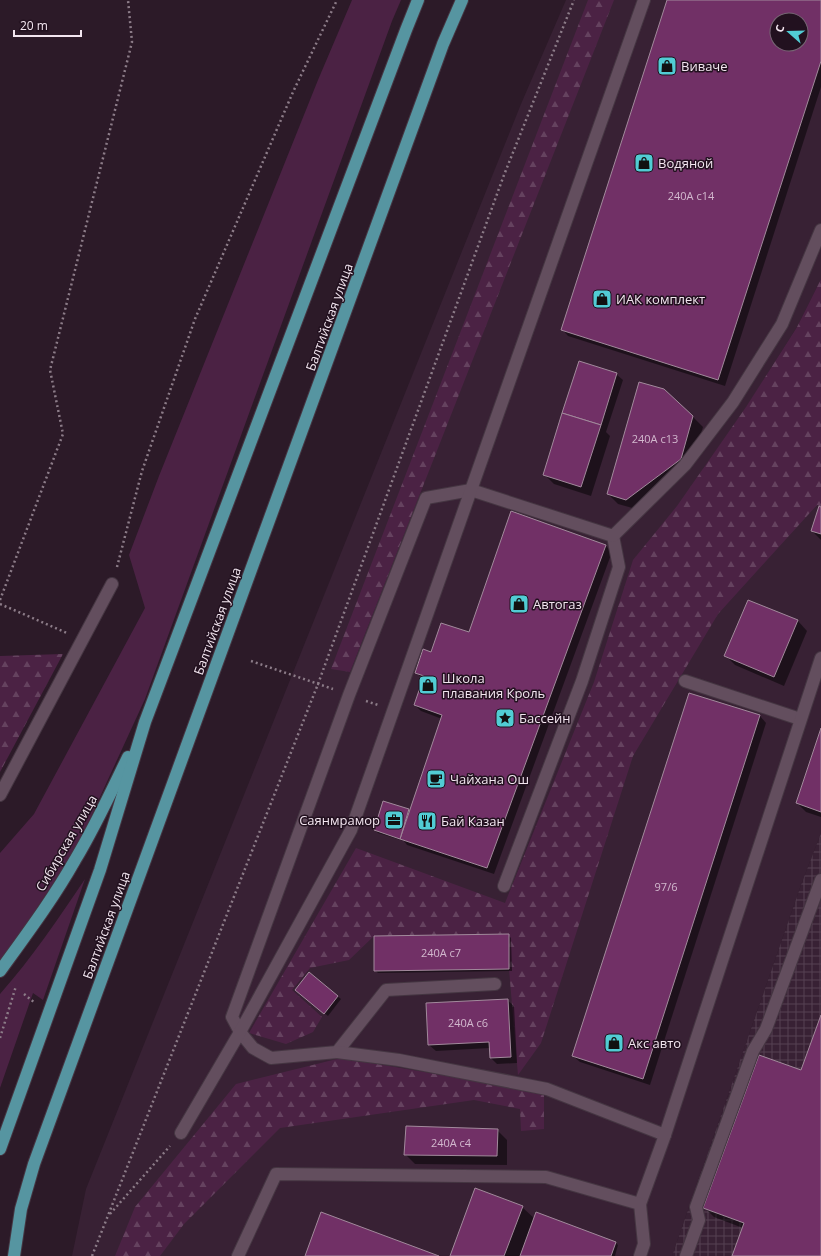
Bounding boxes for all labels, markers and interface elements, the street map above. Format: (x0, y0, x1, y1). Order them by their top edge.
scale bar (14, 12, 81, 38)
north arrow (769, 12, 809, 52)
text: 20 m (20, 17, 48, 34)
text: С (771, 23, 787, 34)
shop icon: Виваче (656, 55, 678, 77)
place label: Виваче (681, 57, 728, 75)
shop icon: Водяной (633, 152, 655, 174)
place label: Водяной (658, 154, 713, 172)
house number: 240А с14 (668, 188, 715, 203)
street label: Балтийская улица (301, 261, 357, 373)
shop icon: ИАК комплект (591, 288, 613, 310)
place label: ИАК комплект (616, 290, 705, 308)
house number: 240А с13 (632, 431, 678, 446)
street label: Балтийская улица (189, 565, 245, 677)
shop icon: Автогаз (508, 593, 530, 615)
place label: Автогаз (533, 595, 582, 613)
place label: Школа плавания Кроль (442, 669, 545, 702)
shop icon: Школа плавания Кроль (417, 674, 439, 696)
place icon: Бассейн (494, 707, 516, 729)
place label: Бассейн (519, 709, 570, 727)
cafe icon: Чайхана Ош (425, 768, 447, 790)
place label: Чайхана Ош (450, 770, 529, 788)
street label: Сибирская улица (31, 791, 101, 895)
office icon: Саянмрамор (383, 809, 405, 831)
restaurant icon: Бай Казан (416, 810, 438, 832)
place label: Саянмрамор (299, 811, 380, 829)
place label: Бай Казан (441, 812, 505, 830)
street label: Балтийская улица (78, 869, 134, 981)
house number: 97/6 (655, 879, 677, 894)
house number: 240А с7 (421, 945, 461, 960)
house number: 240А с6 (448, 1015, 488, 1030)
shop icon: Акс авто (603, 1032, 625, 1054)
place label: Акс авто (628, 1034, 681, 1052)
house number: 240А с4 (431, 1135, 472, 1150)

